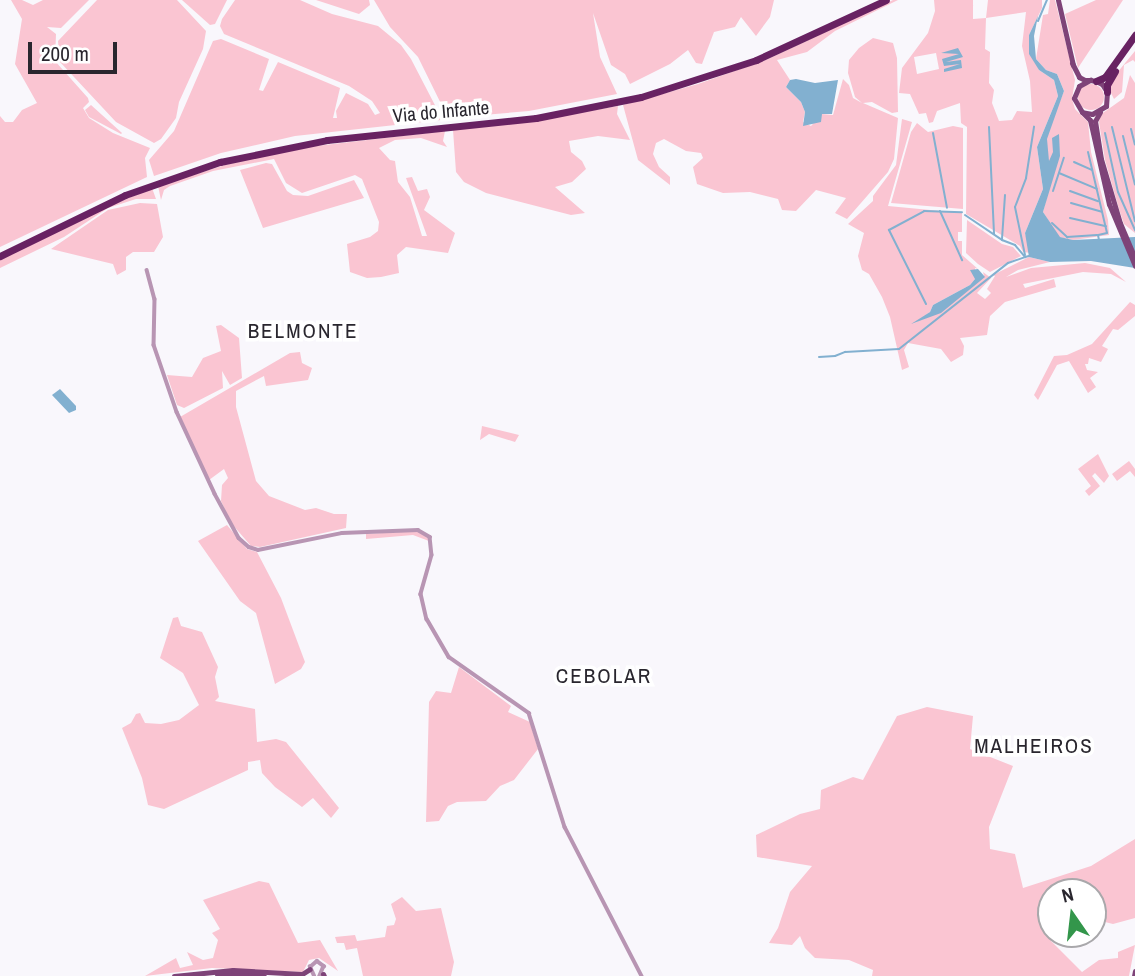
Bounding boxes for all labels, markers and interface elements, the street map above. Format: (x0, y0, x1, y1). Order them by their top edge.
scale bar (32, 28, 121, 72)
text: 200 m (41, 39, 89, 68)
street label: Via do Infante (392, 96, 490, 128)
district label: BELMONTE (249, 318, 357, 344)
district label: CEBOLAR (557, 663, 651, 689)
district label: MALHEIROS (975, 733, 1093, 759)
north arrow (1037, 878, 1107, 948)
text: N (1059, 881, 1076, 909)

